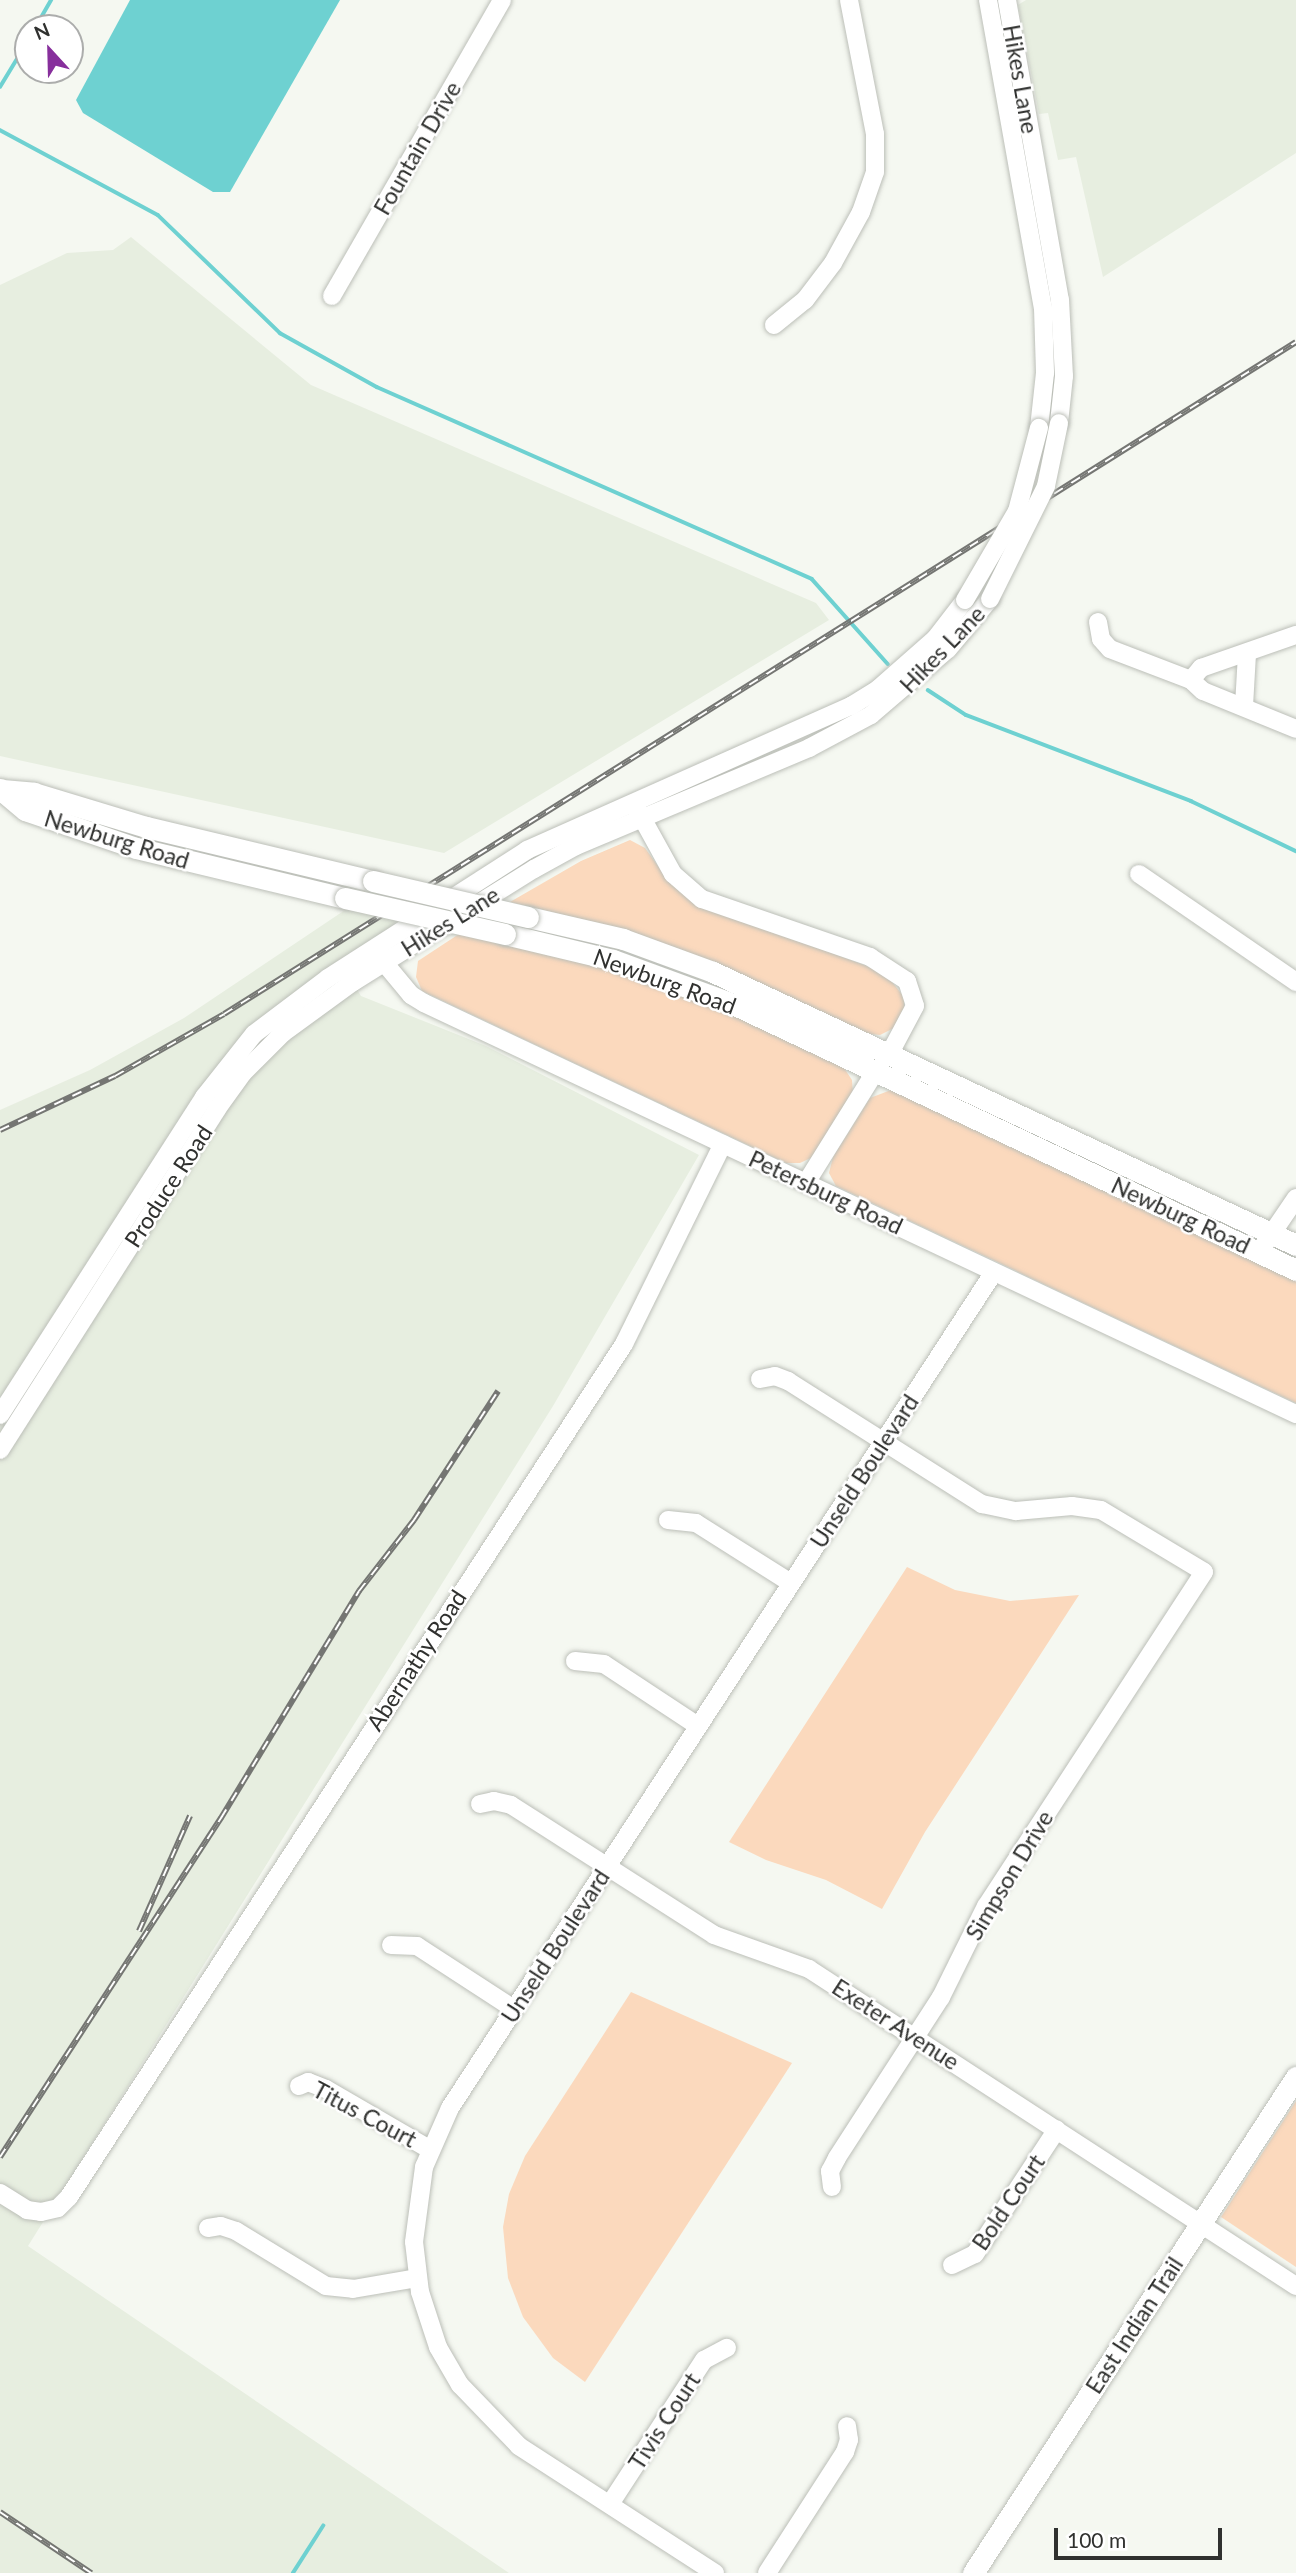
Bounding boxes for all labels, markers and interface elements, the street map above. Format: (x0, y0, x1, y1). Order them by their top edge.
north arrow (14, 14, 84, 84)
text: N (31, 18, 53, 44)
street label: Hikes Lane (998, 22, 1044, 136)
street label: Fountain Drive (368, 76, 466, 220)
street label: Hikes Lane (894, 600, 990, 698)
street label: Newburg Road (41, 804, 193, 874)
street label: Hikes Lane (396, 880, 504, 962)
street label: Newburg Road (590, 942, 740, 1020)
street label: Produce Road (118, 1120, 218, 1252)
street label: Petersburg Road (745, 1144, 907, 1240)
street label: Newburg Road (1107, 1171, 1255, 1259)
street label: Unseld Boulevard (804, 1389, 924, 1553)
street label: Abernathy Road (360, 1584, 472, 1736)
street label: Simpson Drive (960, 1805, 1058, 1945)
street label: Unseld Boulevard (495, 1864, 615, 2028)
street label: Exeter Avenue (827, 1972, 965, 2076)
street label: Titus Court (308, 2075, 422, 2153)
street label: Bold Court (966, 2149, 1050, 2255)
street label: East Indian Trail (1079, 2251, 1189, 2399)
street label: Tivis Court (623, 2367, 705, 2475)
scale bar (1058, 2514, 1226, 2558)
text: 100 m (1067, 2527, 1126, 2552)

